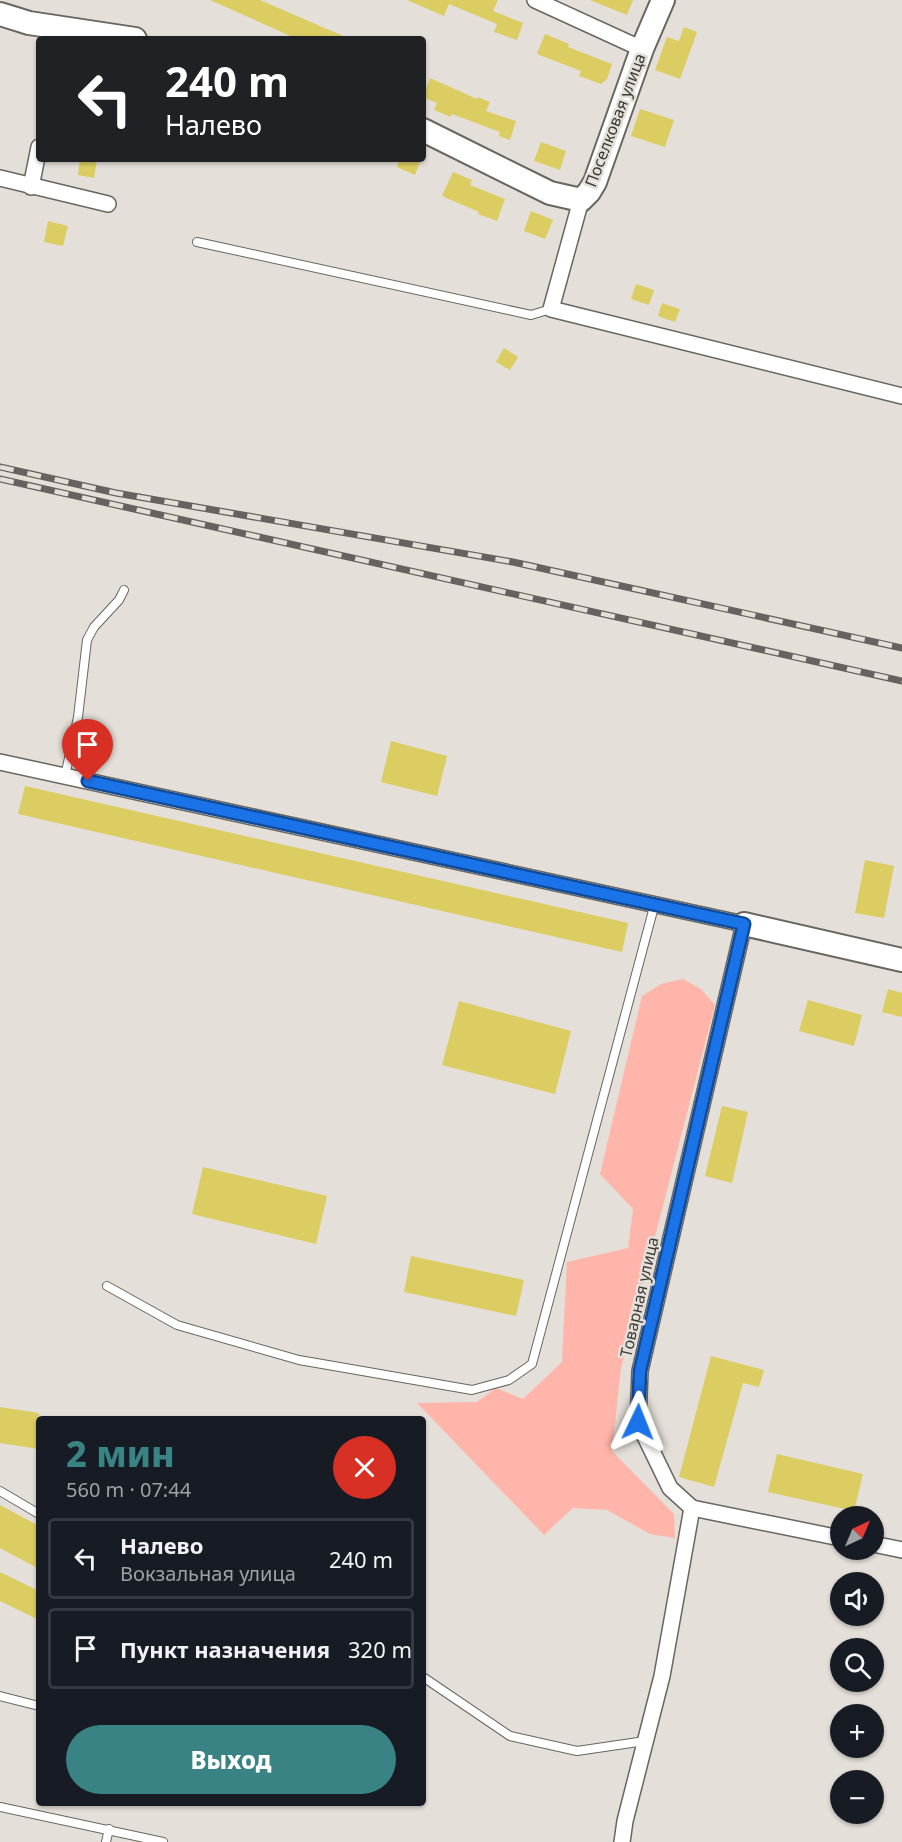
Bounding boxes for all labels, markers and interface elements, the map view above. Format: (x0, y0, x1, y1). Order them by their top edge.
street label: Поселковая улица (579, 50, 651, 190)
text: 240 m (165, 52, 289, 109)
icon: left (66, 60, 144, 138)
text: Налево (165, 106, 262, 143)
pin (62, 719, 113, 781)
icon: arrive (71, 728, 104, 761)
street label: Товарная улица (614, 1235, 664, 1359)
position arrow (606, 1390, 670, 1454)
text: 2 мин (66, 1429, 175, 1478)
button: close (333, 1436, 396, 1499)
text: 560 m · 07:44 (66, 1476, 191, 1503)
north arrow (830, 1506, 884, 1560)
map controls (830, 1506, 884, 1824)
text: Налево (120, 1530, 203, 1560)
icon: left (69, 1542, 102, 1575)
text: 240 m (329, 1544, 393, 1574)
text: Вокзальная улица (120, 1560, 296, 1587)
button: sound (830, 1572, 884, 1626)
icon: arrive (69, 1632, 102, 1665)
text: Пункт назначения (120, 1634, 330, 1664)
text: 320 m (348, 1634, 412, 1664)
button: search (830, 1638, 884, 1692)
button: + (830, 1704, 884, 1758)
button: Выход (66, 1725, 396, 1794)
button: − (830, 1770, 884, 1824)

